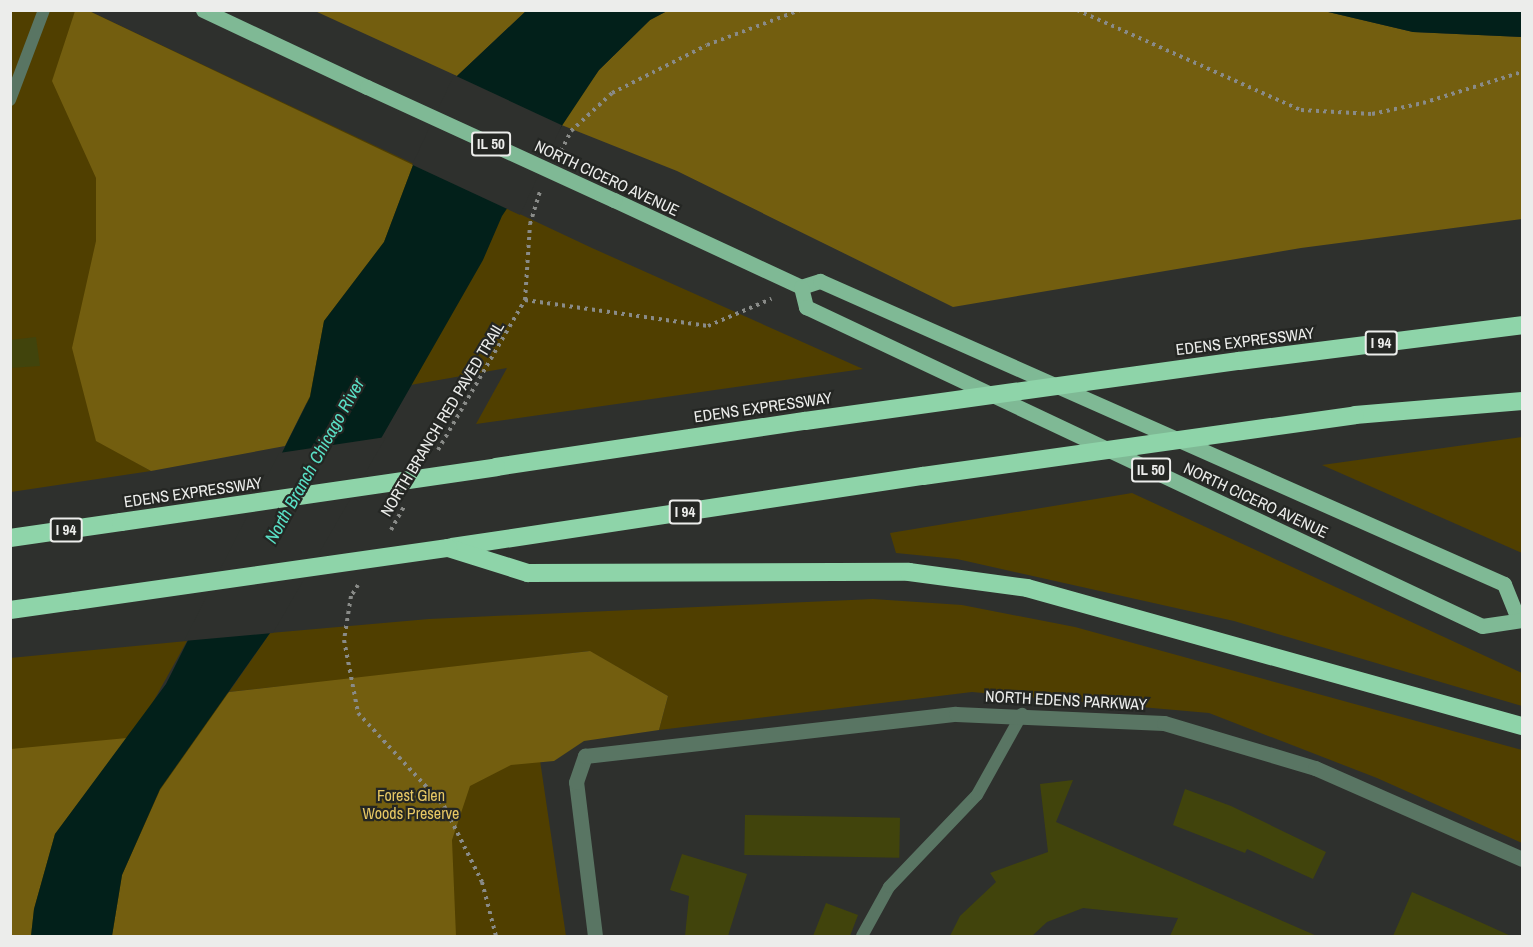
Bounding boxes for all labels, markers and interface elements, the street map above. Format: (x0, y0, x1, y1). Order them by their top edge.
road number: IL 50 (470, 132, 512, 156)
street label: NORTH CICERO AVENUE (531, 136, 683, 220)
street label: NORTH BRANCH RED PAVED TRAIL (376, 318, 508, 520)
street label: EDENS EXPRESSWAY (1175, 323, 1315, 359)
road number: I 94 (1364, 331, 1398, 355)
water label: North Branch Chicago River (261, 375, 369, 547)
street label: EDENS EXPRESSWAY (693, 388, 833, 426)
road number: IL 50 (1130, 458, 1172, 482)
street label: NORTH CICERO AVENUE (1180, 458, 1332, 542)
street label: EDENS EXPRESSWAY (123, 473, 263, 511)
road number: I 94 (668, 500, 702, 524)
road number: I 94 (50, 518, 82, 542)
street label: NORTH EDENS PARKWAY (985, 686, 1147, 714)
park label: Forest Glen Woods Preserve (363, 785, 459, 823)

